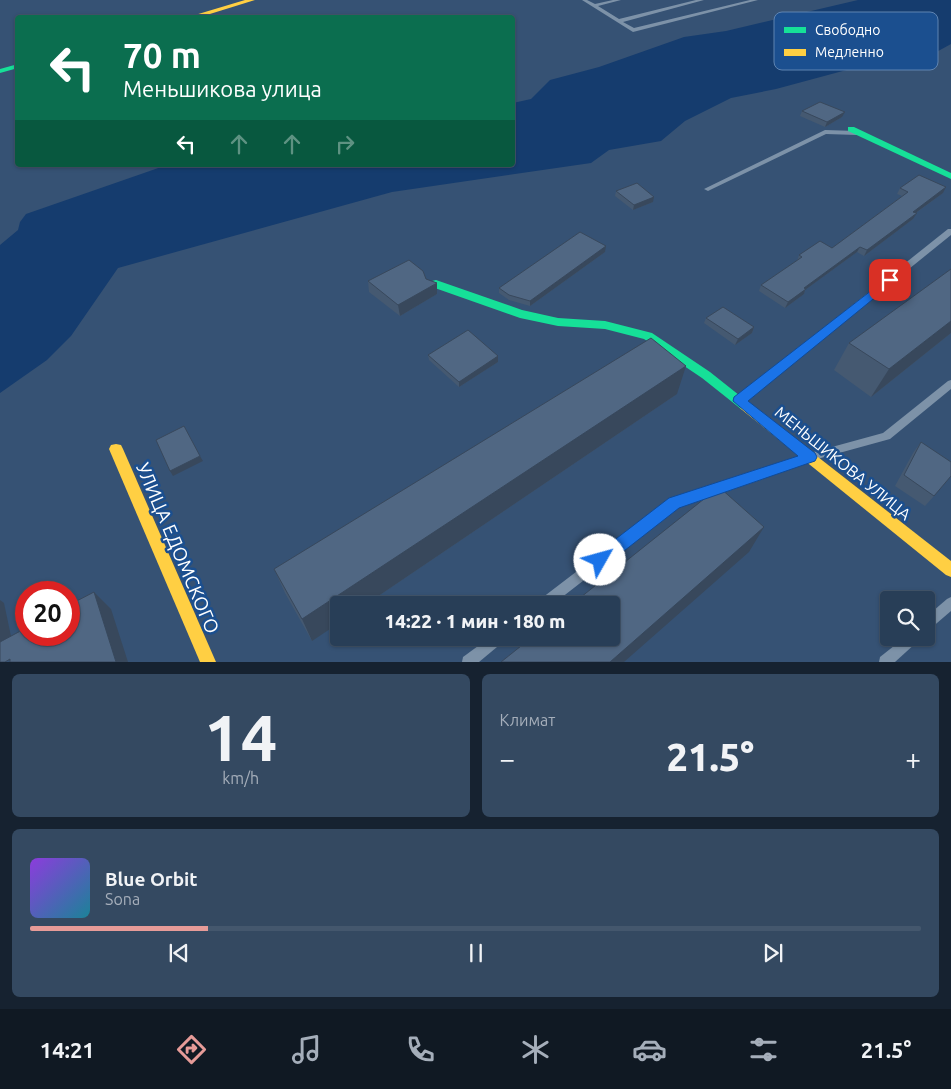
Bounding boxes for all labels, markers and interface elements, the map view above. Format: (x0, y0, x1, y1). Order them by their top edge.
legend (774, 12, 938, 70)
text: Свободно (815, 22, 880, 38)
icon: left (40, 35, 105, 100)
text: 70 m (123, 35, 201, 75)
text: Медленно (815, 44, 884, 60)
text: Меньшикова улица (123, 76, 322, 101)
icon: left (172, 130, 200, 158)
icon: ahead (225, 130, 253, 158)
icon: ahead (278, 130, 306, 158)
icon: right (331, 130, 359, 158)
pin (869, 259, 911, 301)
icon: arrive (876, 266, 904, 294)
street label: МЕНЬШИКОВА УЛИЦА (772, 403, 915, 524)
street label: УЛИЦА ЕДОМСКОГО (132, 459, 224, 637)
position arrow (573, 533, 625, 585)
speed limit sign: 20 (15, 581, 80, 646)
map controls (880, 591, 935, 646)
button: search (880, 591, 935, 646)
text: 14:22 · 1 мин · 180 m (385, 610, 565, 632)
text: 14 (204, 700, 277, 773)
text: Климат (500, 711, 555, 729)
text: 21.5° (667, 736, 754, 778)
text: − (500, 743, 515, 774)
text: + (905, 743, 921, 774)
text: km/h (222, 769, 259, 787)
text: Blue Orbit (105, 868, 198, 890)
text: Sona (105, 890, 140, 908)
icon: previous (165, 939, 193, 967)
icon: pause (462, 939, 490, 967)
icon: next (759, 939, 787, 967)
icon: directions (174, 1032, 209, 1067)
icon: music (289, 1032, 324, 1067)
icon: phone (403, 1032, 438, 1067)
icon: climate (518, 1032, 553, 1067)
icon: car (632, 1032, 667, 1067)
icon: filters (746, 1032, 781, 1067)
text: 14:21 (40, 1037, 95, 1062)
text: 21.5° (861, 1037, 911, 1062)

